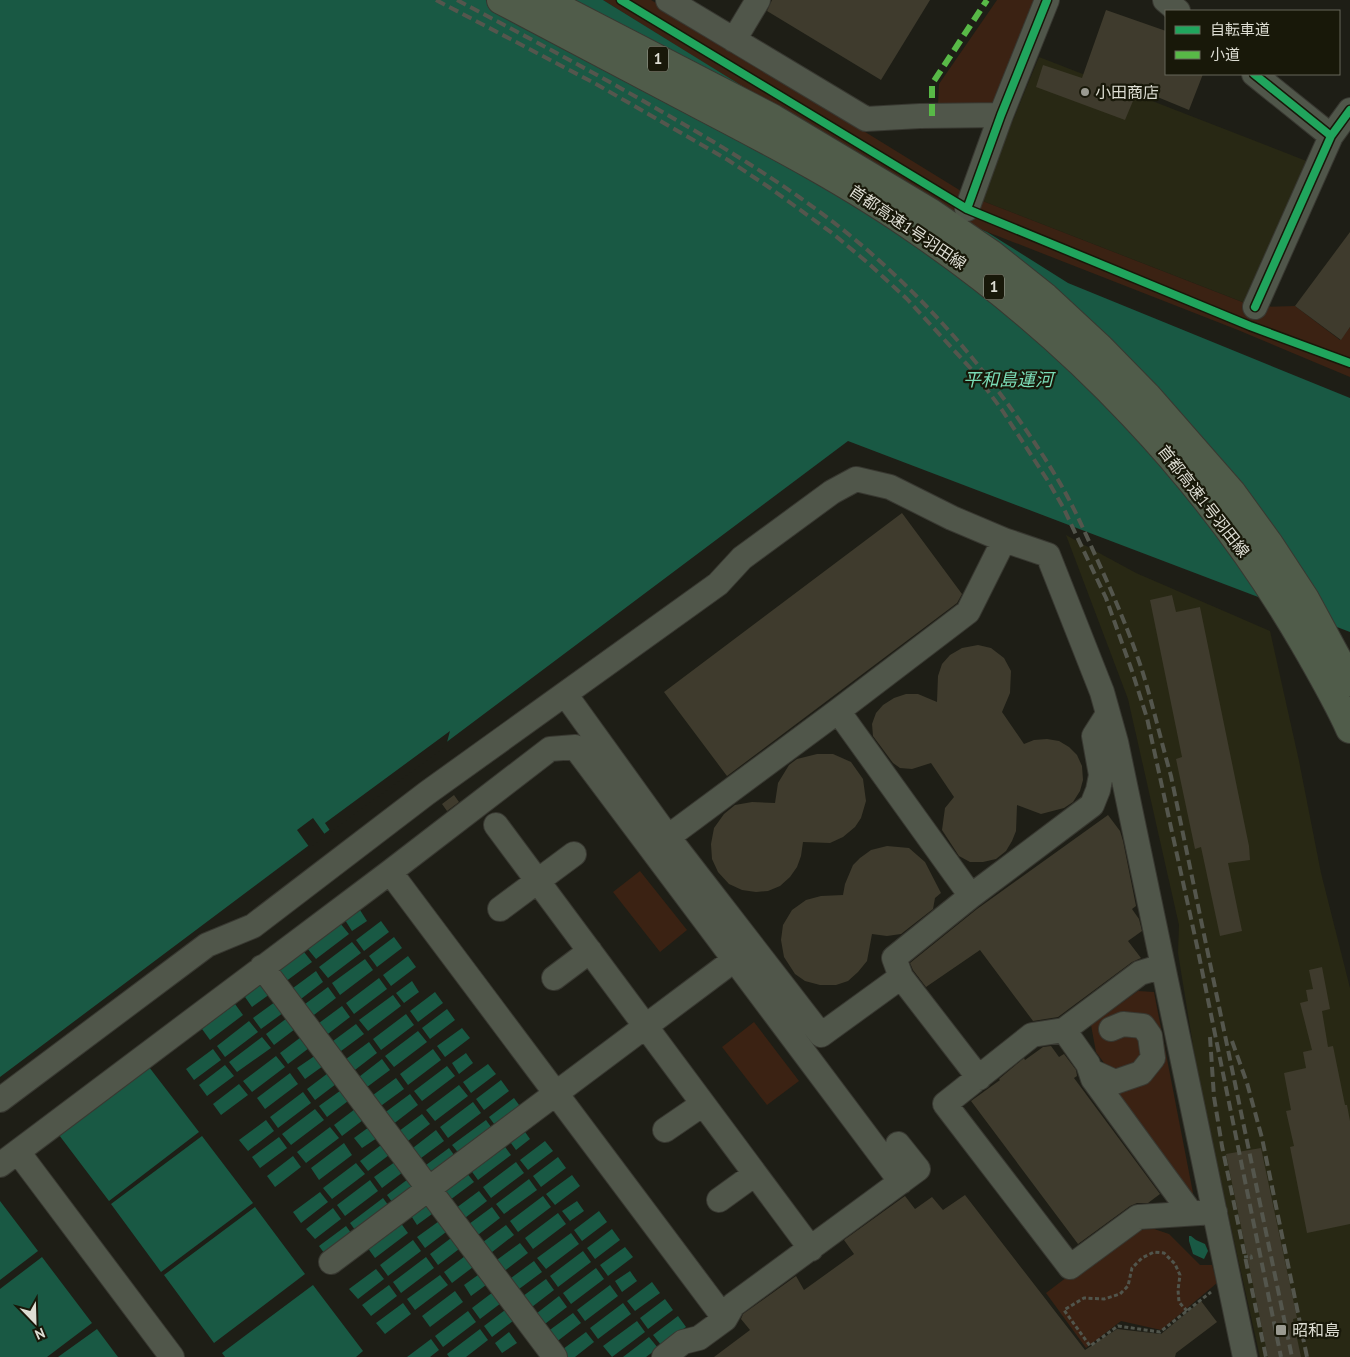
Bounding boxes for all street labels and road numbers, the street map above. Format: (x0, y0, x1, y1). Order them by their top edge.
road number: 1 (648, 46, 668, 72)
street label: 首都高速1号羽田線 (846, 180, 970, 274)
road number: 1 (984, 274, 1004, 300)
street label: 首都高速1号羽田線 (1154, 441, 1254, 561)

